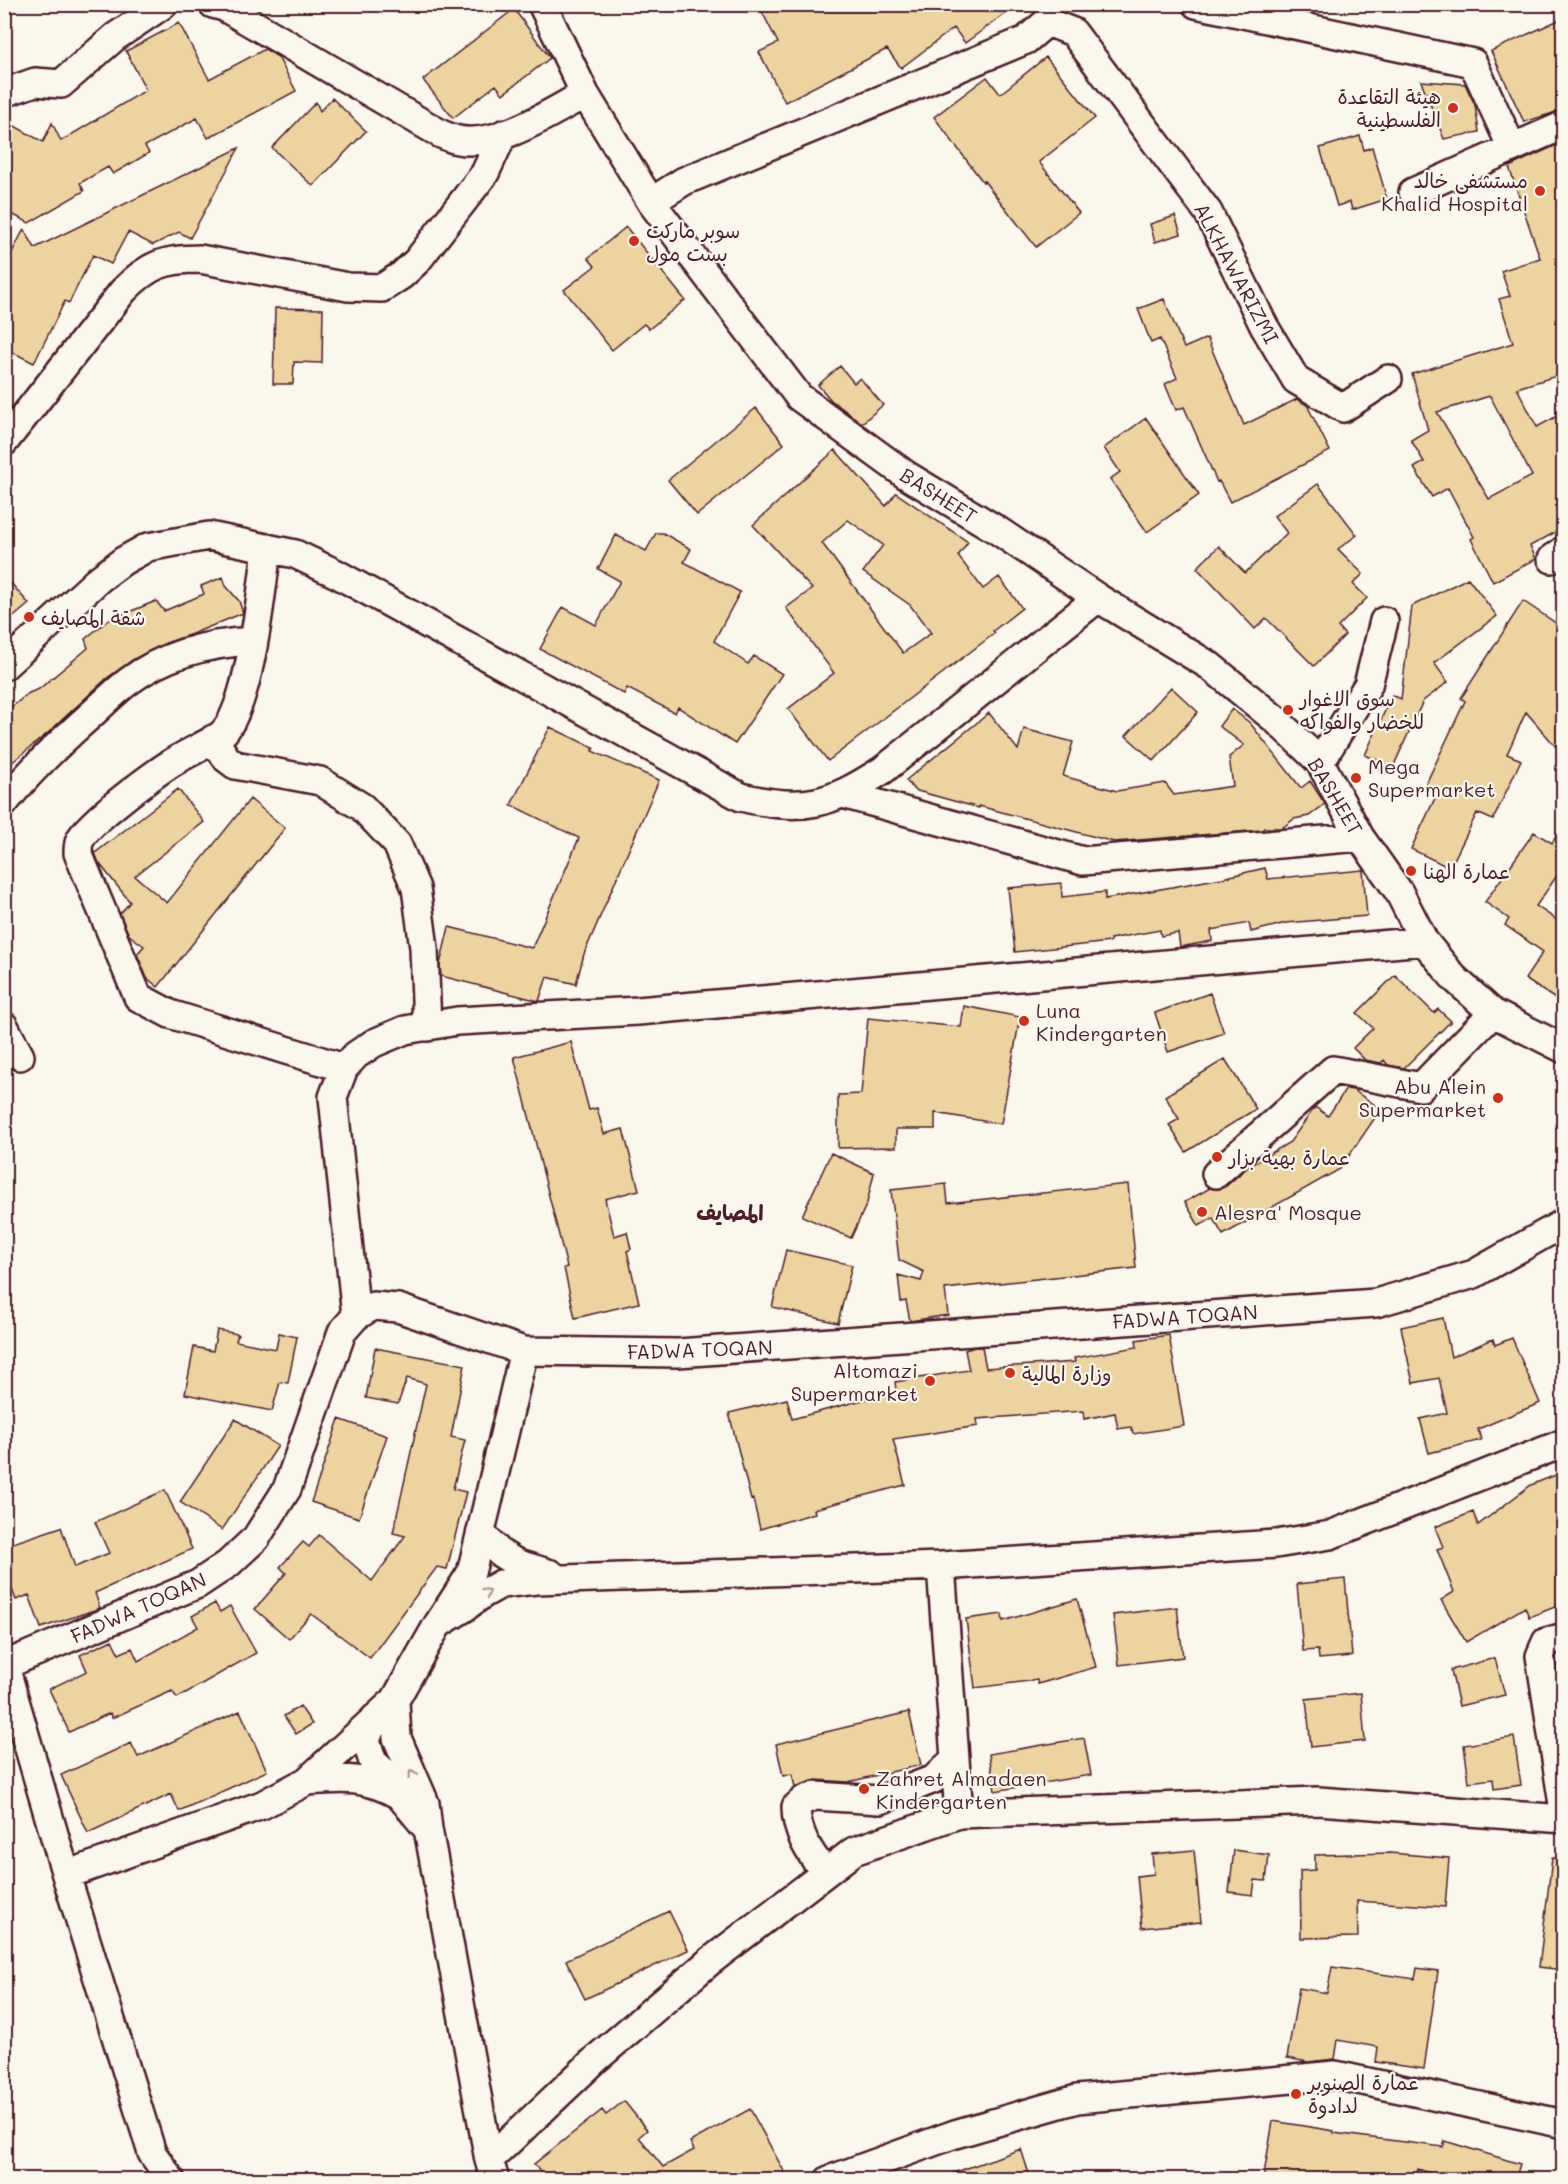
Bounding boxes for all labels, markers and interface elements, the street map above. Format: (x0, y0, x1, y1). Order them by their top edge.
place label: هيئة التقاعدة الفلسطينية (1337, 83, 1441, 132)
marker: هيئة التقاعدة الفلسطينية (1446, 101, 1460, 115)
place label: مستشفى خالد Khalid Hospital (1381, 167, 1528, 216)
marker: مستشفى خالد Khalid Hospital (1533, 184, 1547, 198)
street label: ALKHAWARIZMI (1189, 198, 1285, 348)
place label: سوبر ماركت بست مول (646, 217, 740, 266)
marker: سوبر ماركت بست مول (627, 234, 641, 248)
street label: BASHEET (896, 461, 982, 529)
place label: شقة المصايف (41, 604, 146, 630)
marker: شقة المصايف (22, 610, 36, 624)
place label: سوق الاغوار للخضار والفواكه (1298, 685, 1424, 735)
marker: سوق الاغوار للخضار والفواكه (1281, 703, 1295, 717)
street label: BASHEET (1303, 753, 1369, 839)
place label: Mega Supermarket (1368, 753, 1495, 802)
marker: Mega Supermarket (1349, 771, 1363, 785)
place label: عمارة الهنا (1423, 858, 1511, 884)
marker: عمارة الهنا (1404, 864, 1418, 878)
place label: Luna Kindergarten (1036, 997, 1167, 1046)
marker: Luna Kindergarten (1017, 1014, 1031, 1028)
place label: Abu Alein Supermarket (1359, 1073, 1486, 1122)
marker: Abu Alein Supermarket (1491, 1091, 1505, 1105)
place label: عمارة بهية بزار (1227, 1144, 1351, 1170)
marker: عمارة بهية بزار (1210, 1150, 1224, 1164)
district label: المصايف (696, 1198, 764, 1226)
place label: Alesra' Mosque (1214, 1199, 1362, 1225)
marker: Alesra' Mosque (1195, 1205, 1209, 1219)
street label: FADWA TOQAN (1112, 1298, 1258, 1334)
street label: FADWA TOQAN (627, 1333, 773, 1365)
place label: Altomazi Supermarket (791, 1357, 918, 1406)
place label: وزارة المالية (1022, 1360, 1111, 1386)
marker: وزارة المالية (1003, 1366, 1017, 1380)
marker: Altomazi Supermarket (923, 1374, 937, 1388)
street label: FADWA TOQAN (66, 1566, 210, 1648)
one-way arrow (481, 1588, 491, 1599)
place label: Zahret Almadaen Kindergarten (876, 1765, 1047, 1814)
one-way arrow (407, 1769, 419, 1780)
marker: Zahret Almadaen Kindergarten (857, 1782, 871, 1796)
place label: عمارة الصنوبر لدادوة (1306, 2069, 1420, 2119)
marker: عمارة الصنوبر لدادوة (1289, 2087, 1303, 2101)

